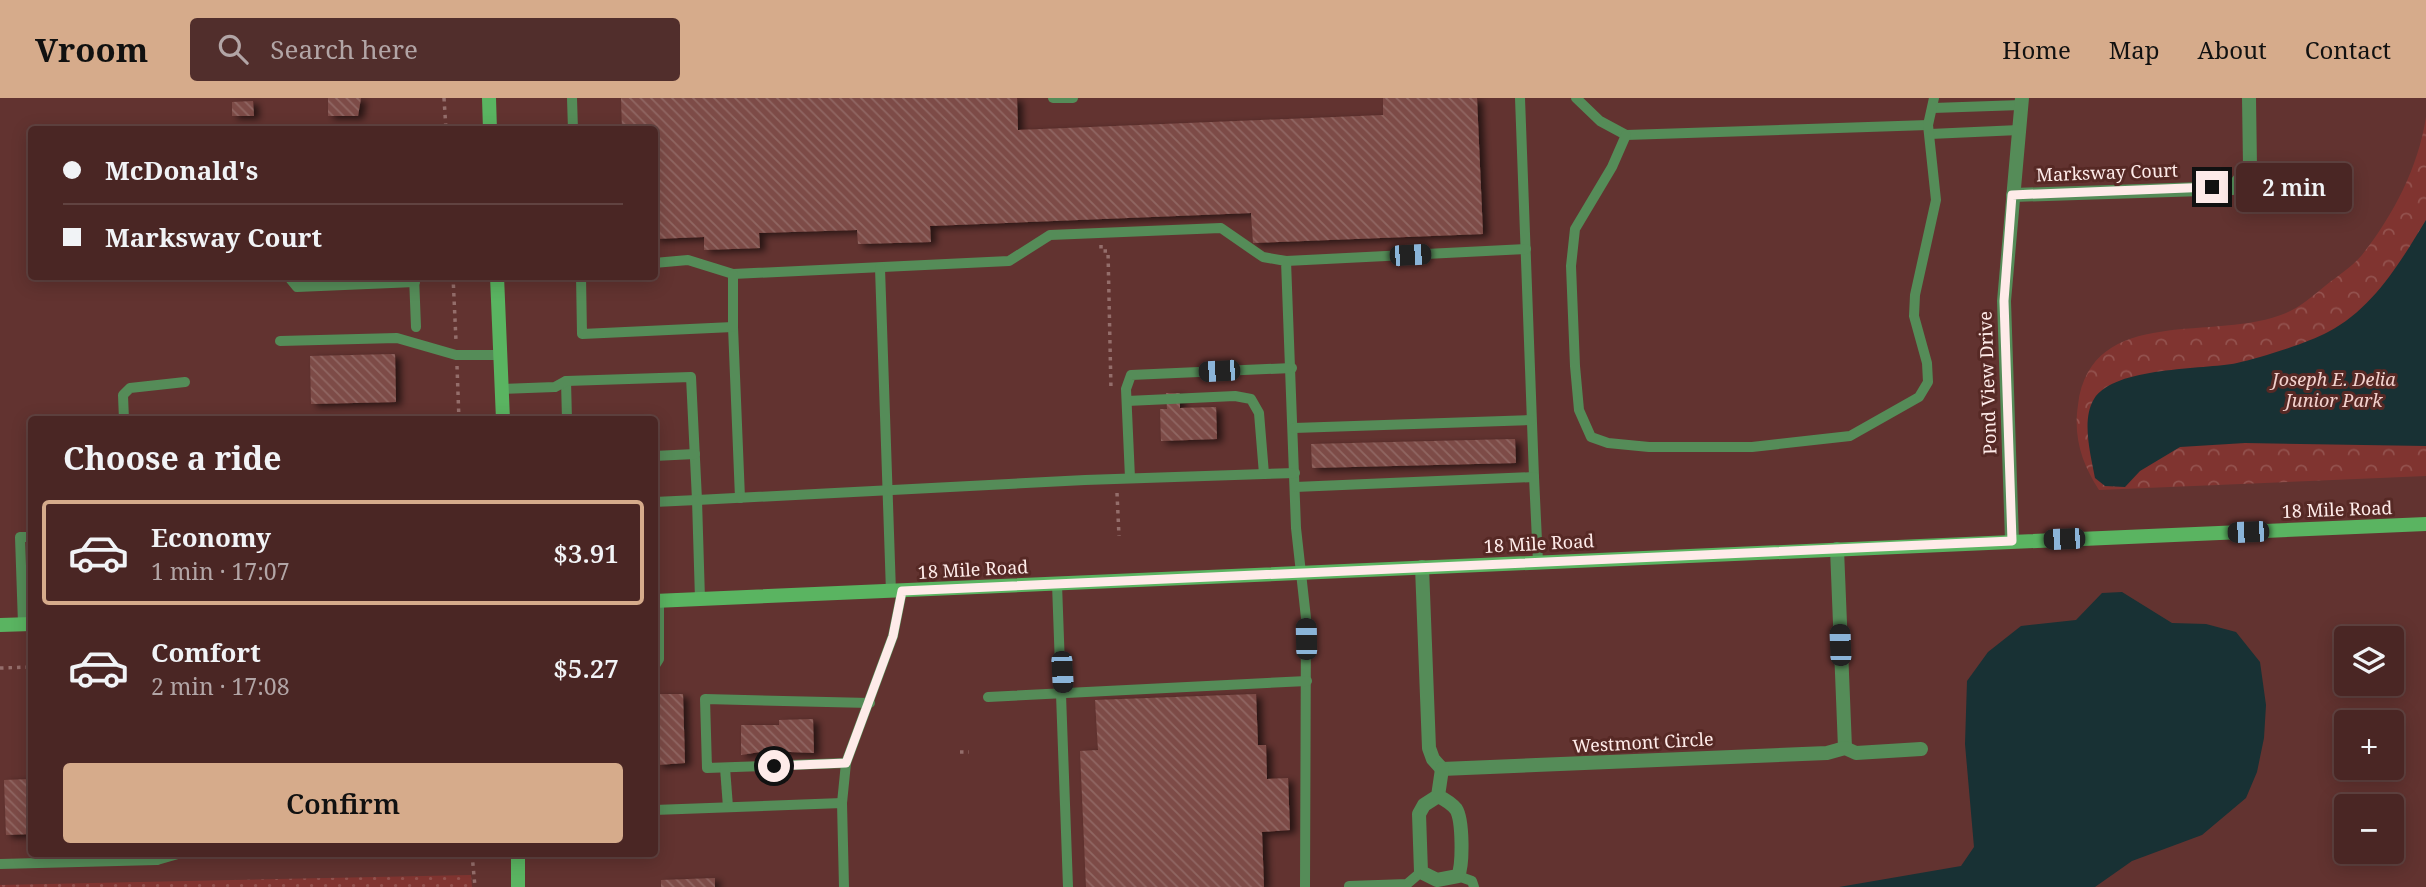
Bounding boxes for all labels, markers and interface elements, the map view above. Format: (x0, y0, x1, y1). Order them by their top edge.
search box (190, 18, 680, 81)
text: Vroom (35, 27, 148, 72)
icon: search (214, 30, 252, 68)
text: Search here (270, 31, 418, 67)
text: Home (2002, 33, 2071, 66)
text: Map (2109, 33, 2160, 66)
text: About (2198, 33, 2267, 66)
text: Contact (2305, 33, 2391, 66)
text: McDonald's (105, 152, 258, 188)
street label: Marksway Court (2036, 158, 2178, 186)
callout: 2 min (2236, 162, 2352, 212)
route end (2196, 171, 2228, 203)
text: 2 min (2262, 171, 2326, 203)
text: Marksway Court (105, 219, 322, 255)
car (1389, 243, 1432, 267)
street label: Pond View Drive (1972, 311, 2002, 455)
car (1198, 359, 1241, 383)
park label: Joseph E. Delia Junior Park (2269, 367, 2396, 412)
text: Choose a ride (63, 436, 282, 479)
street label: 18 Mile Road (2281, 495, 2393, 523)
text: Economy (151, 519, 271, 555)
icon: car (67, 521, 130, 584)
car (2227, 521, 2270, 543)
street label: 18 Mile Road (1483, 528, 1595, 558)
car (2043, 528, 2086, 550)
text: $3.91 (553, 535, 619, 571)
street label: 18 Mile Road (917, 554, 1029, 584)
text: 1 min · 17:07 (151, 555, 289, 587)
car (1296, 618, 1317, 660)
car (1829, 624, 1852, 666)
map controls (2334, 626, 2404, 864)
button: layers (2334, 626, 2404, 696)
text: Comfort (151, 634, 261, 670)
icon: car (67, 636, 130, 699)
text: $5.27 (553, 650, 619, 686)
car (1051, 650, 1074, 694)
text: 2 min · 17:08 (151, 670, 289, 702)
button: + (2334, 710, 2404, 780)
street label: Westmont Circle (1572, 726, 1714, 758)
route start (758, 750, 790, 782)
button: Confirm (63, 763, 623, 843)
button: − (2334, 794, 2404, 864)

